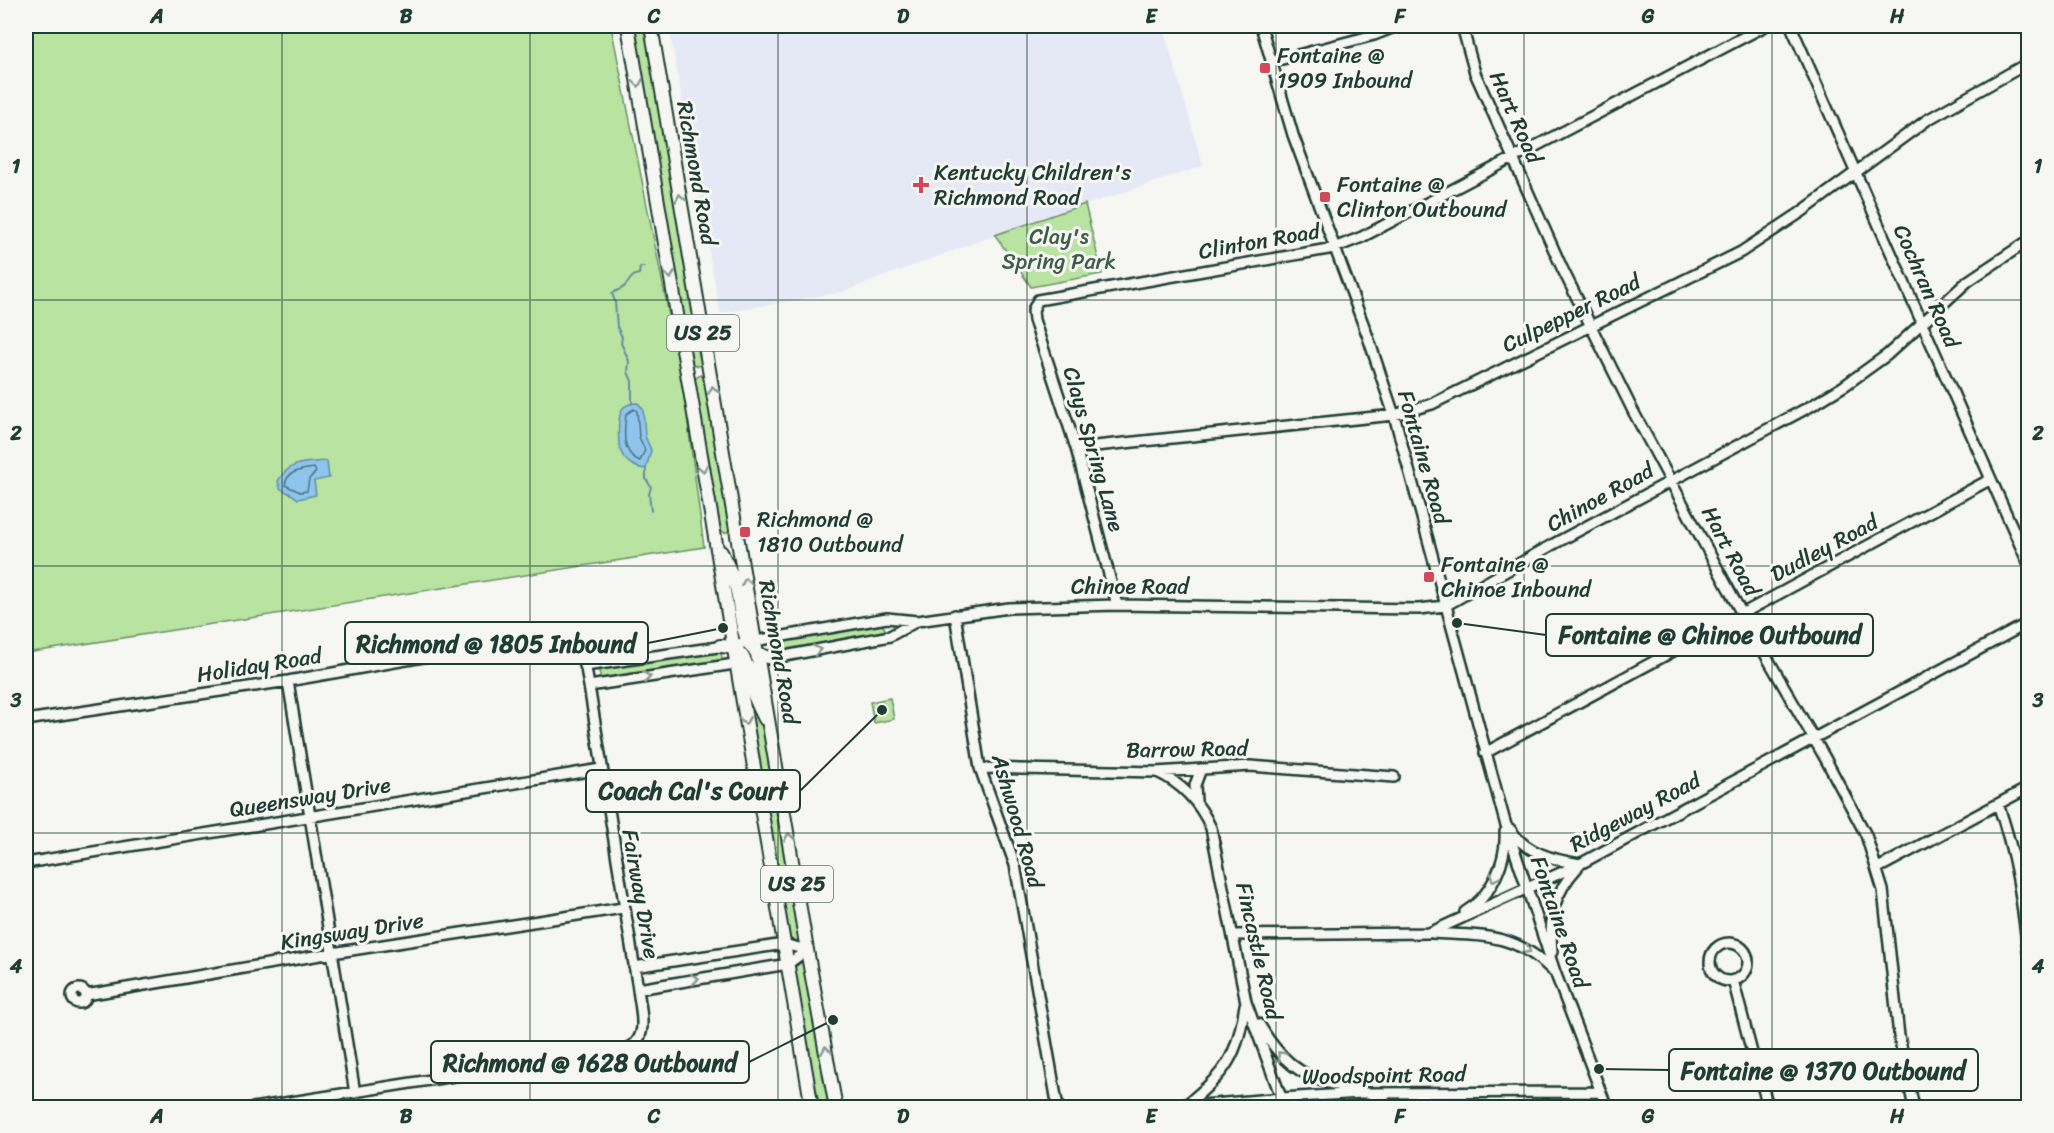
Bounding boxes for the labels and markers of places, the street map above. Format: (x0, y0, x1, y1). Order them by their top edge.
place label: Fontaine @ 1909 Inbound (1277, 36, 1413, 100)
marker: Fontaine @ 1909 Inbound (1258, 61, 1272, 75)
place label: Kentucky Children's Richmond Road (934, 153, 1132, 217)
place label: Fontaine @ Clinton Outbound (1337, 165, 1508, 229)
marker: Kentucky Children's Richmond Road (912, 176, 930, 194)
marker: Fontaine @ Clinton Outbound (1318, 190, 1332, 204)
place label: Richmond @ 1810 Outbound (757, 500, 904, 564)
marker: Richmond @ 1810 Outbound (738, 525, 752, 539)
place label: Fontaine @ Chinoe Inbound (1441, 545, 1592, 609)
marker: Fontaine @ Chinoe Inbound (1422, 570, 1436, 584)
callout: Fontaine @ Chinoe Outbound (1546, 614, 1873, 656)
callout: Richmond @ 1805 Inbound (345, 622, 648, 664)
callout: Coach Cal's Court (586, 770, 800, 812)
callout: Richmond @ 1628 Outbound (431, 1041, 749, 1083)
callout: Fontaine @ 1370 Outbound (1669, 1049, 1978, 1091)

